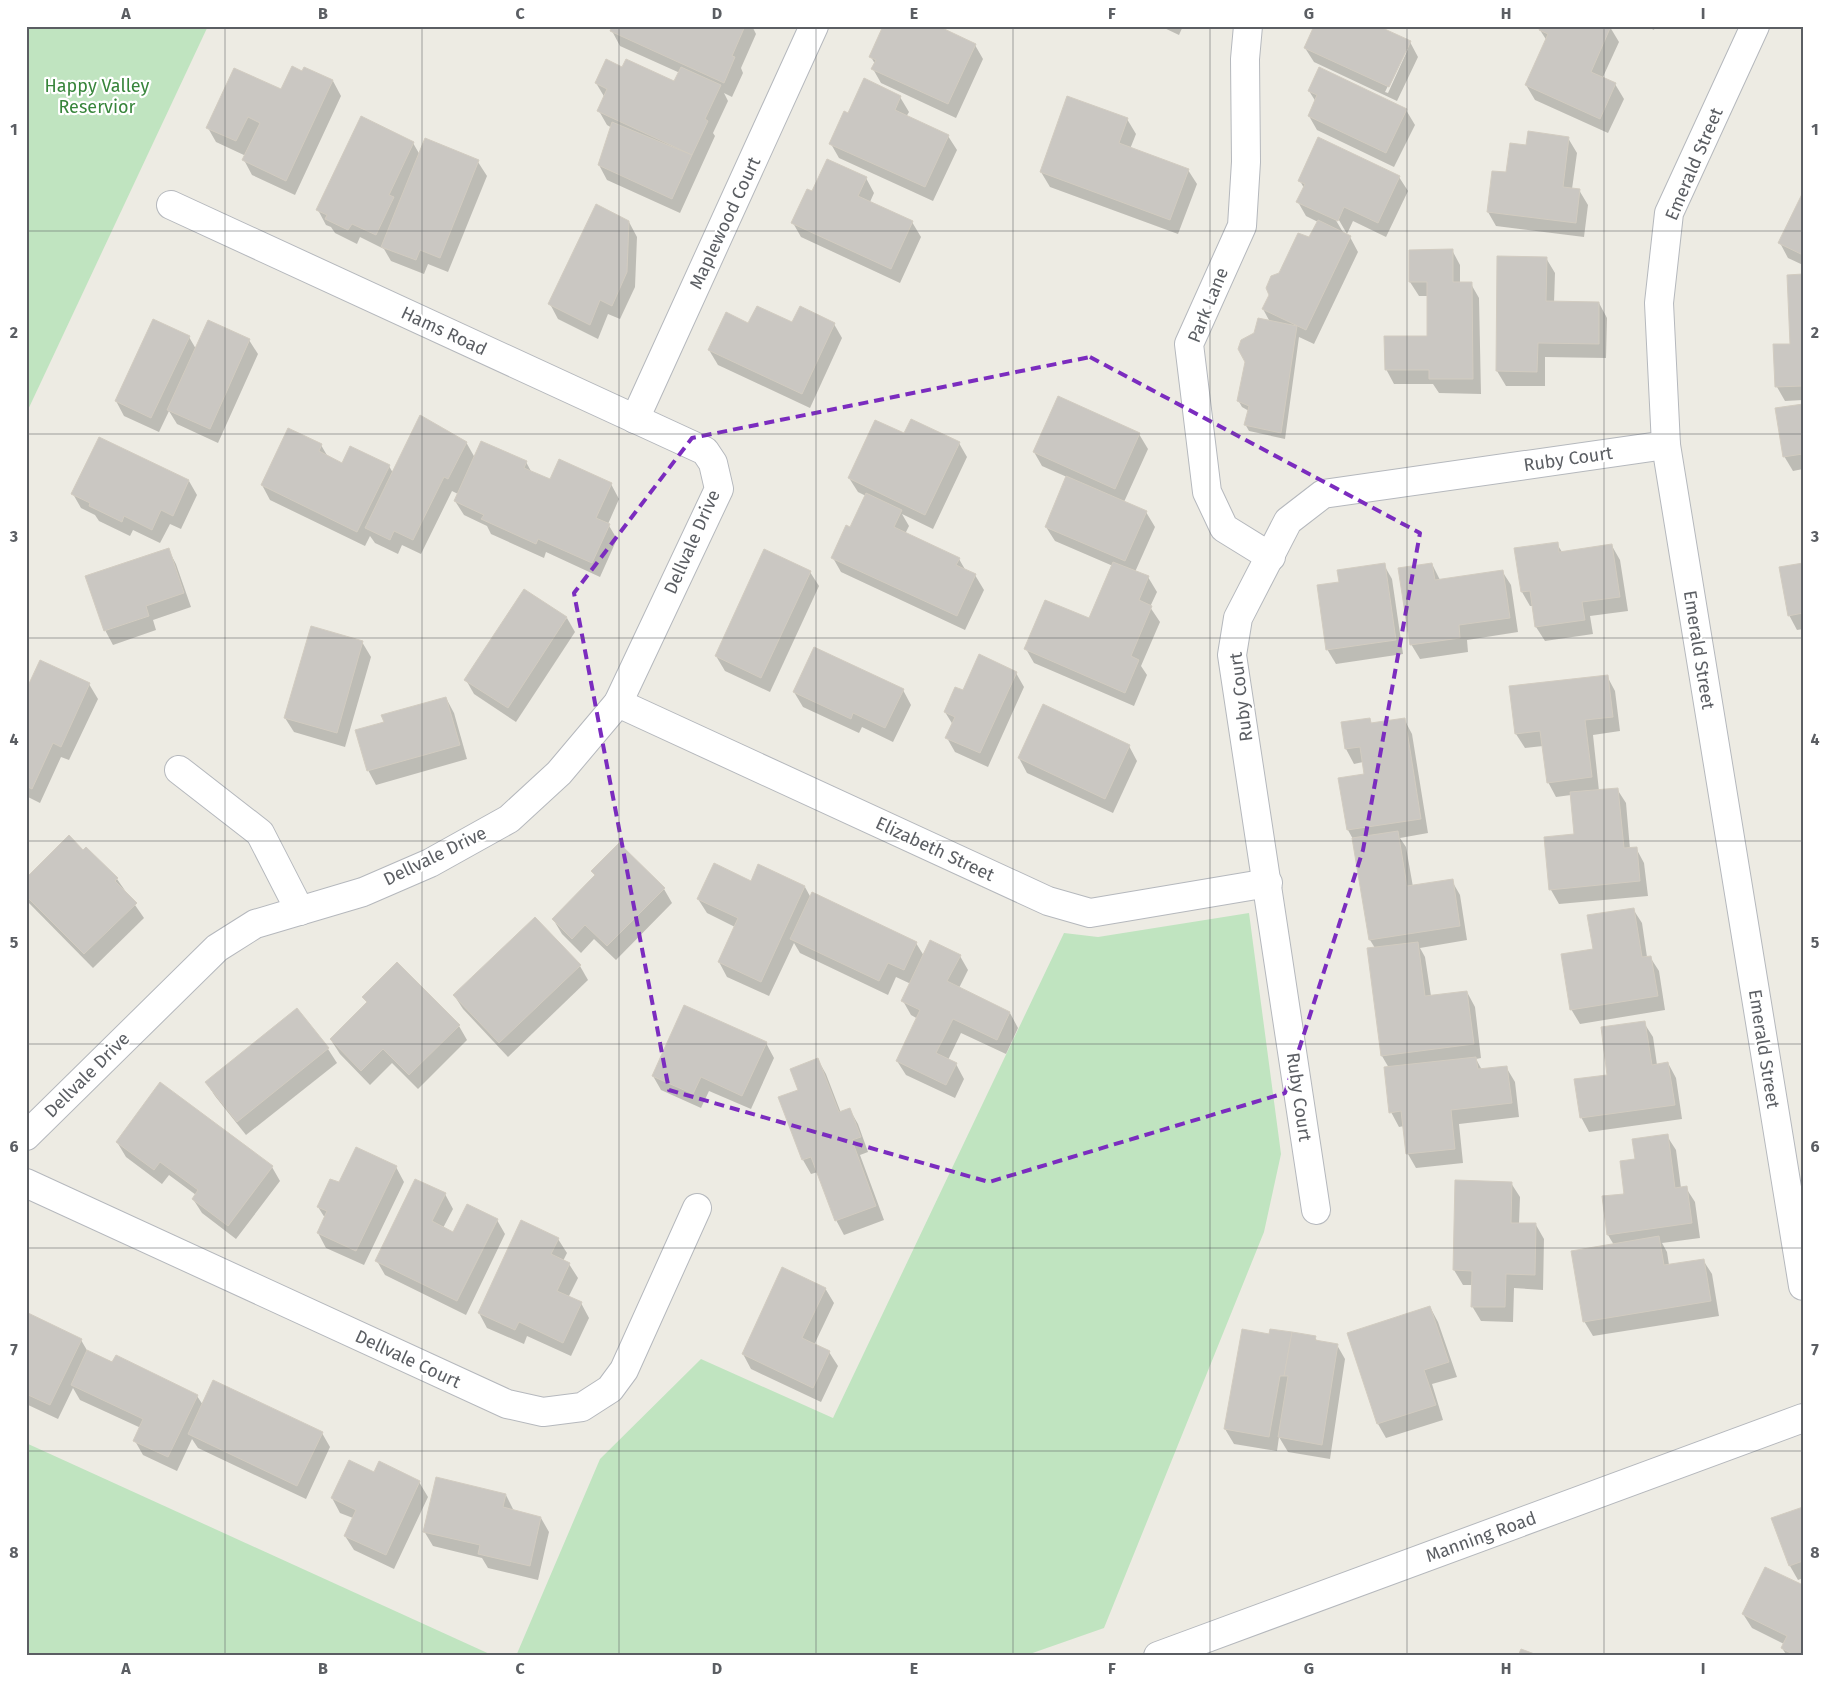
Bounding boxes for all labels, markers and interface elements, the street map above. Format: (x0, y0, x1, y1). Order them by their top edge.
text: A (120, 4, 131, 23)
text: B (318, 4, 328, 23)
text: C (515, 4, 525, 23)
text: D (712, 4, 722, 23)
text: E (910, 4, 918, 23)
text: F (1108, 4, 1116, 23)
text: G (1304, 4, 1314, 23)
text: H (1501, 4, 1511, 23)
text: I (1701, 4, 1705, 23)
park label: Happy Valley Reservior (45, 75, 150, 118)
street label: Emerald Street (1660, 104, 1728, 224)
text: 1 (10, 120, 18, 139)
text: 1 (1811, 120, 1819, 139)
street label: Maplewood Court (685, 153, 765, 292)
street label: Park Lane (1183, 264, 1233, 346)
street label: Hams Road (398, 302, 490, 360)
text: 2 (10, 323, 18, 342)
text: 2 (1811, 323, 1819, 342)
street label: Ruby Court (1522, 442, 1614, 476)
street label: Dellvale Drive (659, 486, 725, 598)
text: 3 (9, 527, 18, 546)
text: 3 (1810, 527, 1819, 546)
street label: Emerald Street (1679, 589, 1719, 712)
street label: Ruby Court (1225, 651, 1257, 743)
text: 4 (9, 730, 19, 749)
text: 4 (1810, 730, 1820, 749)
street label: Elizabeth Street (872, 812, 998, 886)
street label: Dellvale Drive (380, 822, 490, 890)
text: 5 (10, 933, 19, 952)
text: 5 (1811, 933, 1820, 952)
street label: Emerald Street (1744, 988, 1784, 1111)
street label: Dellvale Drive (40, 1028, 134, 1122)
street label: Ruby Court (1282, 1051, 1316, 1143)
text: 6 (9, 1137, 19, 1156)
text: 6 (1810, 1137, 1820, 1156)
street label: Dellvale Court (352, 1325, 465, 1393)
text: 7 (10, 1340, 18, 1359)
text: 7 (1811, 1340, 1819, 1359)
street label: Manning Road (1423, 1507, 1539, 1567)
text: 8 (9, 1543, 19, 1562)
text: 8 (1810, 1543, 1820, 1562)
text: A (120, 1659, 131, 1678)
text: B (318, 1659, 328, 1678)
text: C (515, 1659, 525, 1678)
text: D (712, 1659, 722, 1678)
text: E (910, 1659, 918, 1678)
text: F (1108, 1659, 1116, 1678)
text: G (1304, 1659, 1314, 1678)
text: H (1501, 1659, 1511, 1678)
text: I (1701, 1659, 1705, 1678)

